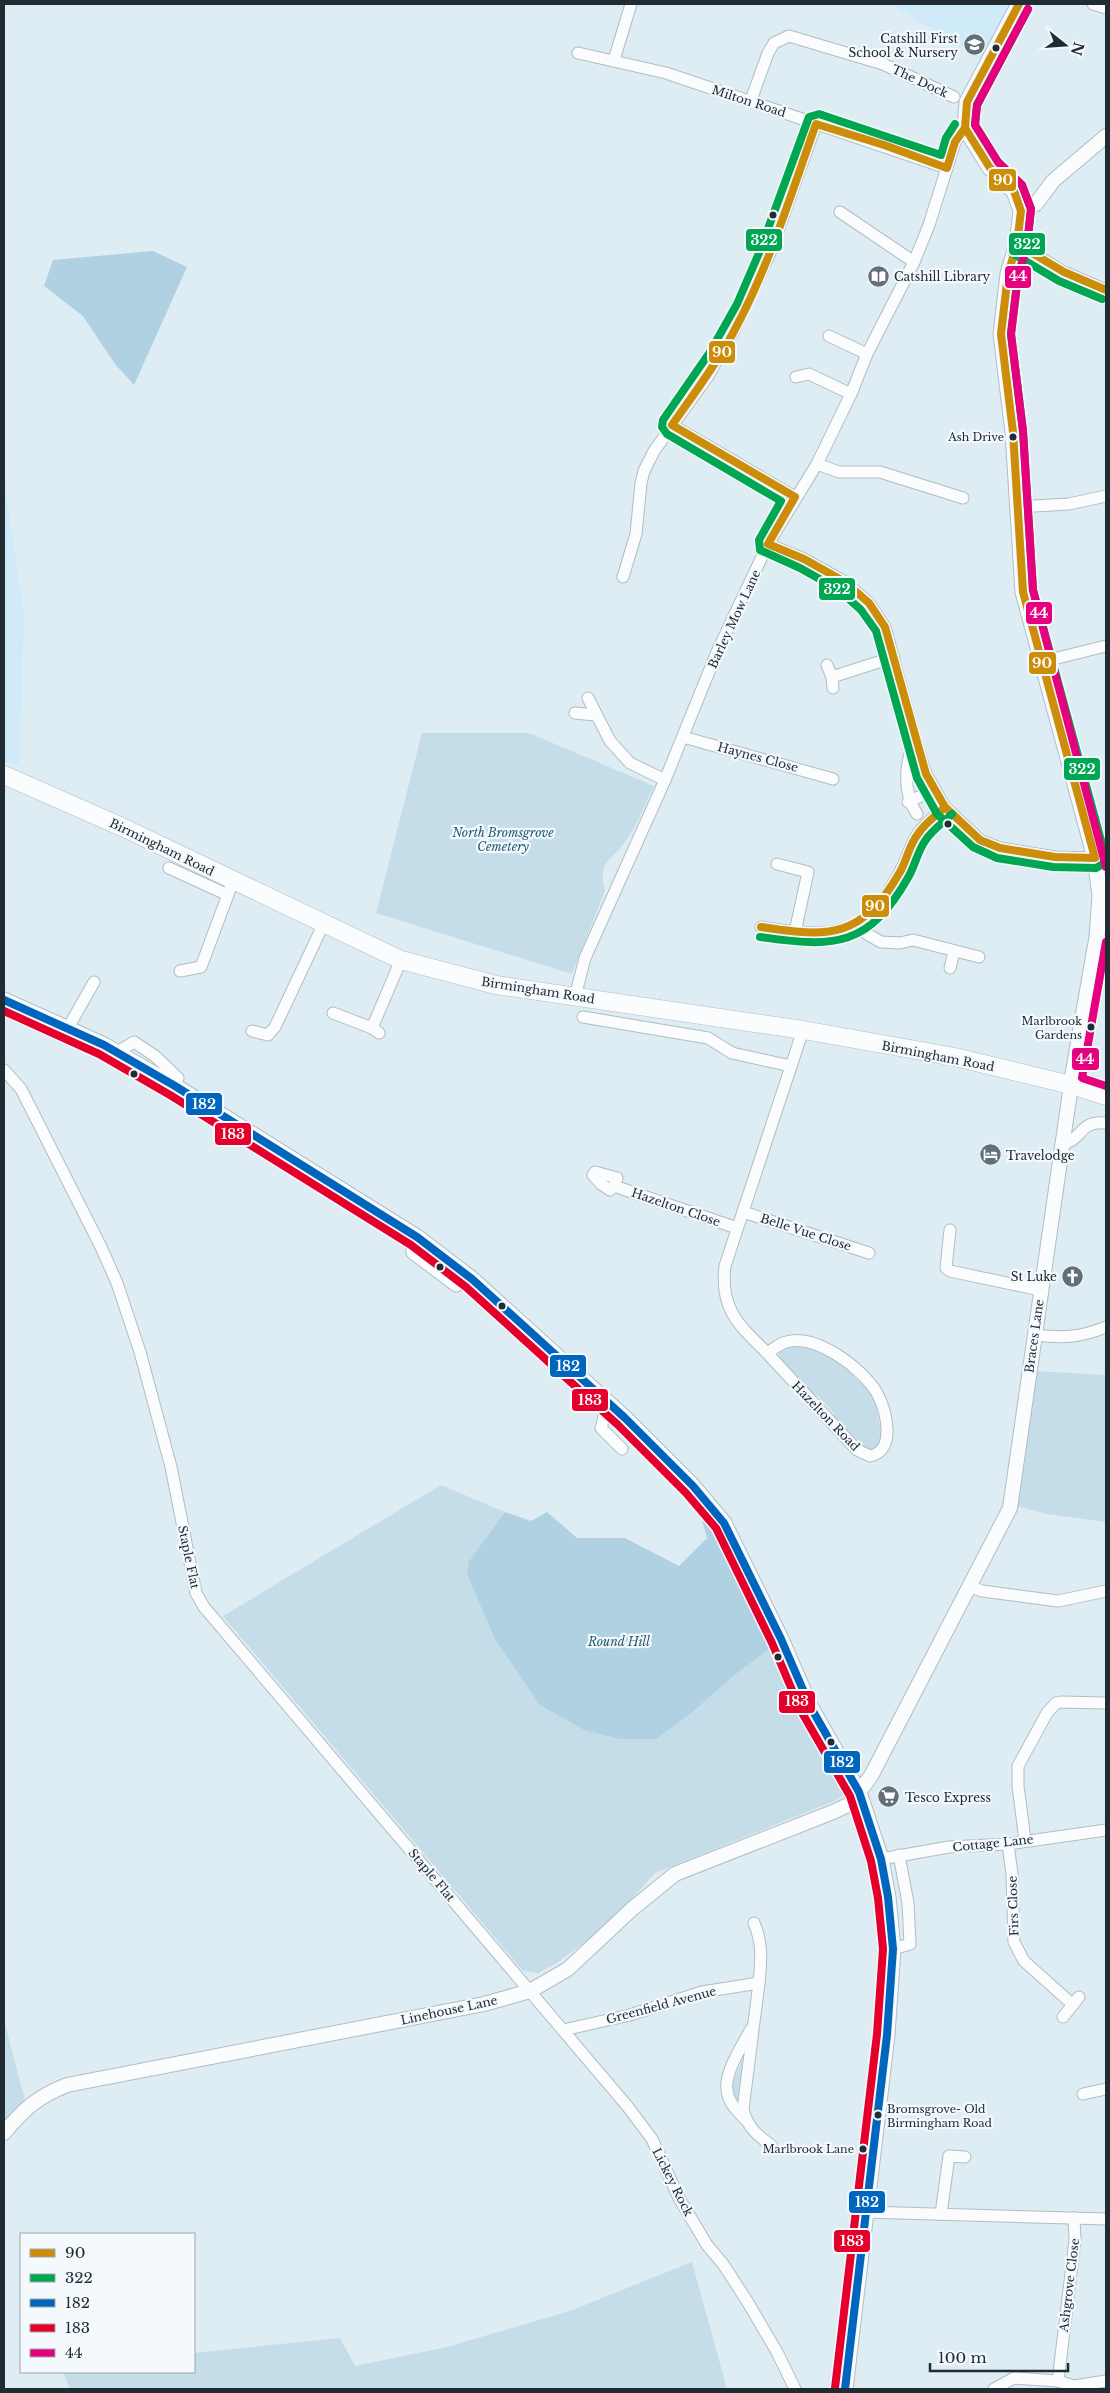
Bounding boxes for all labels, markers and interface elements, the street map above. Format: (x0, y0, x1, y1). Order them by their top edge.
north arrow (1040, 20, 1090, 70)
place label: Catshill First School & Nursery (849, 31, 958, 60)
school or university icon: Catshill First School & Nursery (962, 33, 986, 57)
text: N (1067, 40, 1088, 58)
unlabelled marker (991, 43, 1001, 53)
street label: The Dock (889, 61, 951, 101)
street label: Milton Road (710, 82, 788, 120)
line badge: 90 (988, 168, 1017, 192)
text: 90 (993, 171, 1013, 189)
unlabelled marker (768, 210, 778, 220)
line badge: 322 (745, 228, 783, 252)
text: 322 (750, 231, 778, 249)
line badge: 322 (1008, 232, 1046, 256)
text: 322 (1013, 235, 1041, 253)
library icon: Catshill Library (866, 264, 890, 288)
line badge: 44 (1004, 265, 1032, 289)
text: 44 (1009, 267, 1027, 285)
place label: Catshill Library (894, 269, 991, 284)
line badge: 90 (708, 340, 736, 364)
text: 90 (712, 343, 732, 361)
place label: Ash Drive (947, 430, 1004, 444)
marker: Ash Drive (1008, 432, 1018, 442)
street label: Barley Mow Lane (705, 567, 763, 671)
line badge: 322 (818, 577, 856, 601)
text: 322 (823, 580, 851, 598)
line badge: 44 (1025, 601, 1053, 625)
text: 44 (1030, 604, 1048, 622)
line badge: 90 (1028, 651, 1057, 675)
text: 90 (1032, 654, 1052, 672)
street label: Haynes Close (716, 739, 800, 775)
line badge: 322 (1063, 757, 1101, 781)
text: 322 (1068, 760, 1096, 778)
street label: Birmingham Road (107, 815, 217, 879)
unlabelled marker (943, 819, 953, 829)
park label: North Bromsgrove Cemetery (451, 825, 554, 854)
line badge: 90 (861, 894, 890, 918)
text: 90 (865, 897, 885, 915)
street label: Birmingham Road (480, 974, 596, 1006)
place label: Marlbrook Gardens (1022, 1014, 1082, 1042)
marker: Marlbrook Gardens (1086, 1022, 1096, 1032)
street label: Birmingham Road (880, 1038, 996, 1074)
line badge: 44 (1071, 1047, 1100, 1071)
text: 44 (1076, 1050, 1094, 1068)
unlabelled marker (129, 1069, 139, 1079)
line badge: 182 (185, 1092, 223, 1116)
text: 182 (192, 1095, 216, 1113)
line badge: 183 (214, 1122, 252, 1146)
text: 183 (221, 1125, 245, 1143)
hotel icon: Travelodge (978, 1143, 1002, 1167)
place label: Travelodge (1006, 1148, 1075, 1163)
street label: Hazelton Close (630, 1185, 723, 1229)
street label: Belle Vue Close (759, 1210, 853, 1254)
unlabelled marker (435, 1262, 445, 1272)
church icon: St Luke (1061, 1264, 1085, 1288)
place label: St Luke (1011, 1269, 1057, 1284)
street label: Braces Lane (1021, 1298, 1047, 1374)
unlabelled marker (497, 1301, 507, 1311)
line badge: 182 (549, 1354, 587, 1378)
text: 182 (556, 1357, 580, 1375)
street label: Hazelton Road (789, 1378, 863, 1454)
line badge: 183 (571, 1388, 609, 1412)
text: 183 (578, 1391, 602, 1409)
street label: Staple Flat (175, 1524, 203, 1590)
park label: Round Hill (587, 1634, 650, 1649)
unlabelled marker (773, 1652, 783, 1662)
line badge: 183 (778, 1690, 816, 1714)
text: 183 (785, 1692, 809, 1710)
unlabelled marker (826, 1737, 836, 1747)
line badge: 182 (823, 1750, 861, 1774)
text: 182 (830, 1753, 854, 1771)
supermarket icon: Tesco Express (877, 1785, 901, 1809)
place label: Tesco Express (905, 1790, 991, 1805)
street label: Cottage Lane (952, 1831, 1034, 1855)
street label: Staple Flat (406, 1846, 459, 1905)
street label: Firs Close (1004, 1875, 1022, 1936)
street label: Greenfield Avenue (604, 1983, 718, 2027)
street label: Linehouse Lane (399, 1992, 499, 2028)
place label: Bromsgrove- Old Birmingham Road (887, 2102, 993, 2130)
marker: Bromsgrove- Old Birmingham Road (873, 2110, 883, 2120)
place label: Marlbrook Lane (763, 2142, 854, 2156)
marker: Marlbrook Lane (858, 2144, 868, 2154)
street label: Lickey Rock (649, 2145, 697, 2219)
line badge: 182 (848, 2190, 886, 2214)
text: 182 (855, 2193, 879, 2211)
line badge: 183 (833, 2229, 871, 2253)
text: 183 (840, 2232, 864, 2250)
legend (20, 2233, 195, 2373)
street label: Ashgrove Close (1056, 2237, 1082, 2334)
text: 90 (65, 2243, 85, 2262)
text: 322 (65, 2268, 93, 2287)
text: 182 (65, 2293, 90, 2312)
text: 183 (65, 2318, 90, 2337)
scale bar (930, 2340, 1068, 2372)
text: 44 (65, 2343, 83, 2362)
text: 100 m (938, 2348, 987, 2367)

